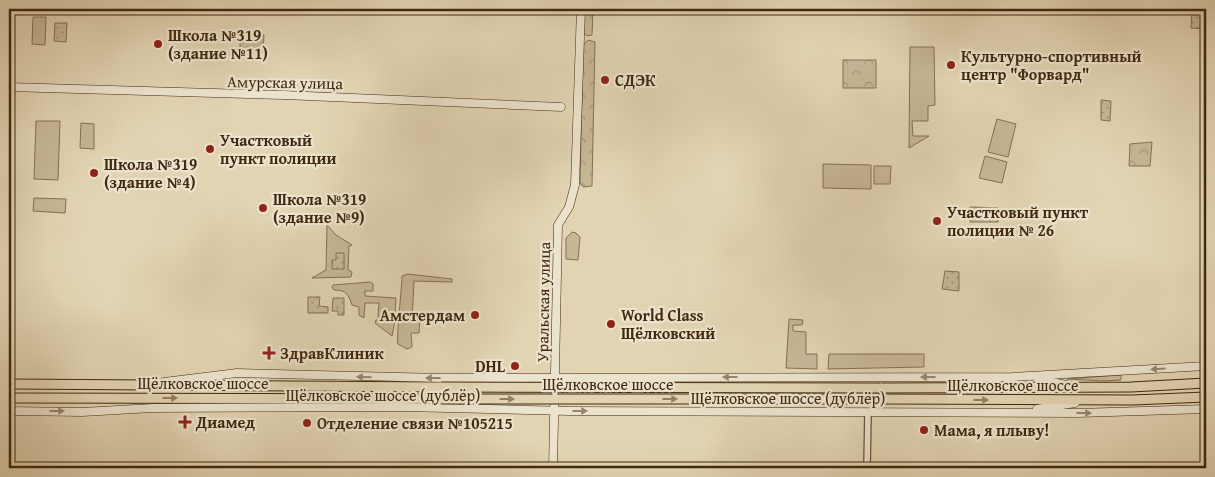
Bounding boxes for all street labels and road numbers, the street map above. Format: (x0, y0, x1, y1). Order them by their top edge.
street label: Амурская улица (227, 69, 343, 95)
street label: Уральская улица (530, 241, 556, 362)
street label: Щёлковское шоссе (138, 371, 268, 395)
street label: Щёлковское шоссе (543, 372, 673, 396)
street label: Щёлковское шоссе (948, 373, 1078, 397)
street label: Щёлковское шоссе (дублёр) (286, 383, 480, 407)
street label: Щёлковское шоссе (дублёр) (691, 386, 885, 410)

